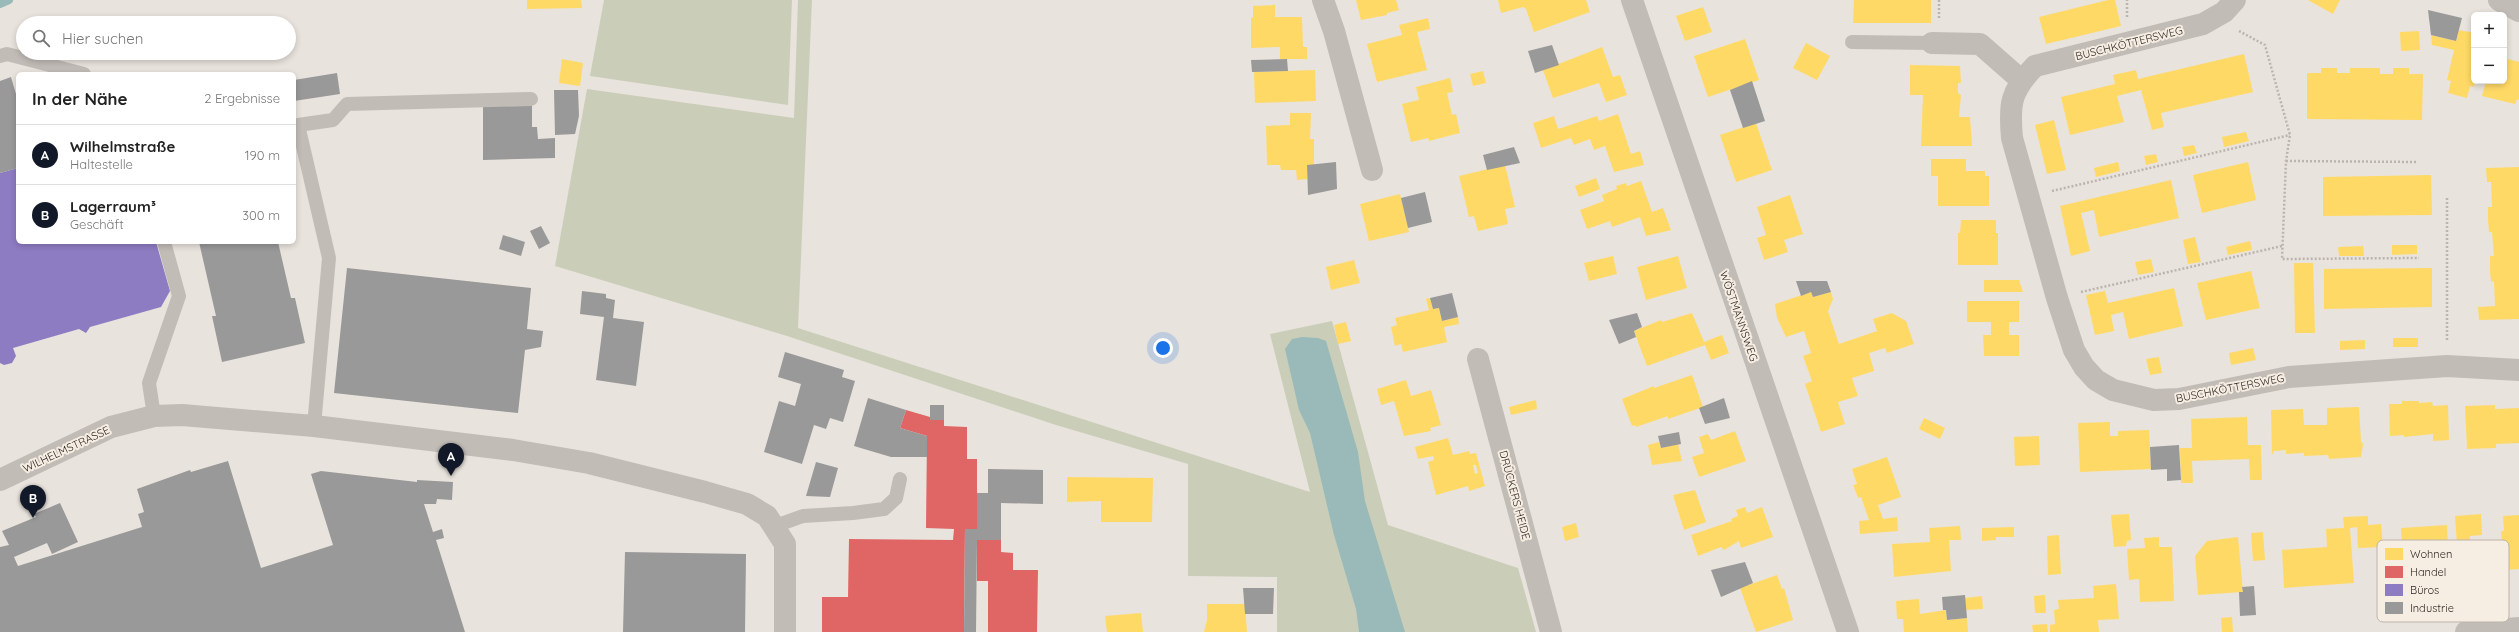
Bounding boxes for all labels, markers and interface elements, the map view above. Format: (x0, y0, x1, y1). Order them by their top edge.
map controls (2471, 12, 2507, 84)
button: + (2471, 12, 2507, 48)
search box (16, 16, 296, 60)
street label: BUSCHKÖTTERSWEG (2074, 23, 2184, 63)
icon: search (30, 27, 52, 49)
text: Hier suchen (62, 29, 143, 48)
button: − (2471, 48, 2507, 84)
text: In der Nähe (32, 88, 128, 109)
text: 2 Ergebnisse (204, 90, 280, 106)
text: Wilhelmstraße (70, 137, 175, 156)
text: A (41, 147, 49, 163)
text: 190 m (245, 147, 280, 163)
text: Haltestelle (70, 156, 133, 172)
text: Lagerraum³ (70, 197, 156, 216)
text: B (41, 207, 49, 223)
text: 300 m (242, 207, 280, 223)
text: Geschäft (70, 216, 124, 232)
street label: WÖSTMANNSWEG (1717, 269, 1761, 363)
your location (1153, 338, 1173, 358)
street label: BUSCHKÖTTERSWEG (2175, 371, 2285, 405)
street label: WILHELMSTRASSE (20, 423, 112, 475)
pin: A (438, 443, 464, 476)
street label: DRÜCKERS HEIDE (1496, 449, 1534, 541)
pin: B (20, 485, 46, 518)
legend (2377, 540, 2509, 622)
text: Wohnen (2410, 547, 2452, 561)
text: Handel (2410, 565, 2446, 579)
text: Büros (2410, 583, 2439, 597)
text: Industrie (2410, 601, 2454, 615)

